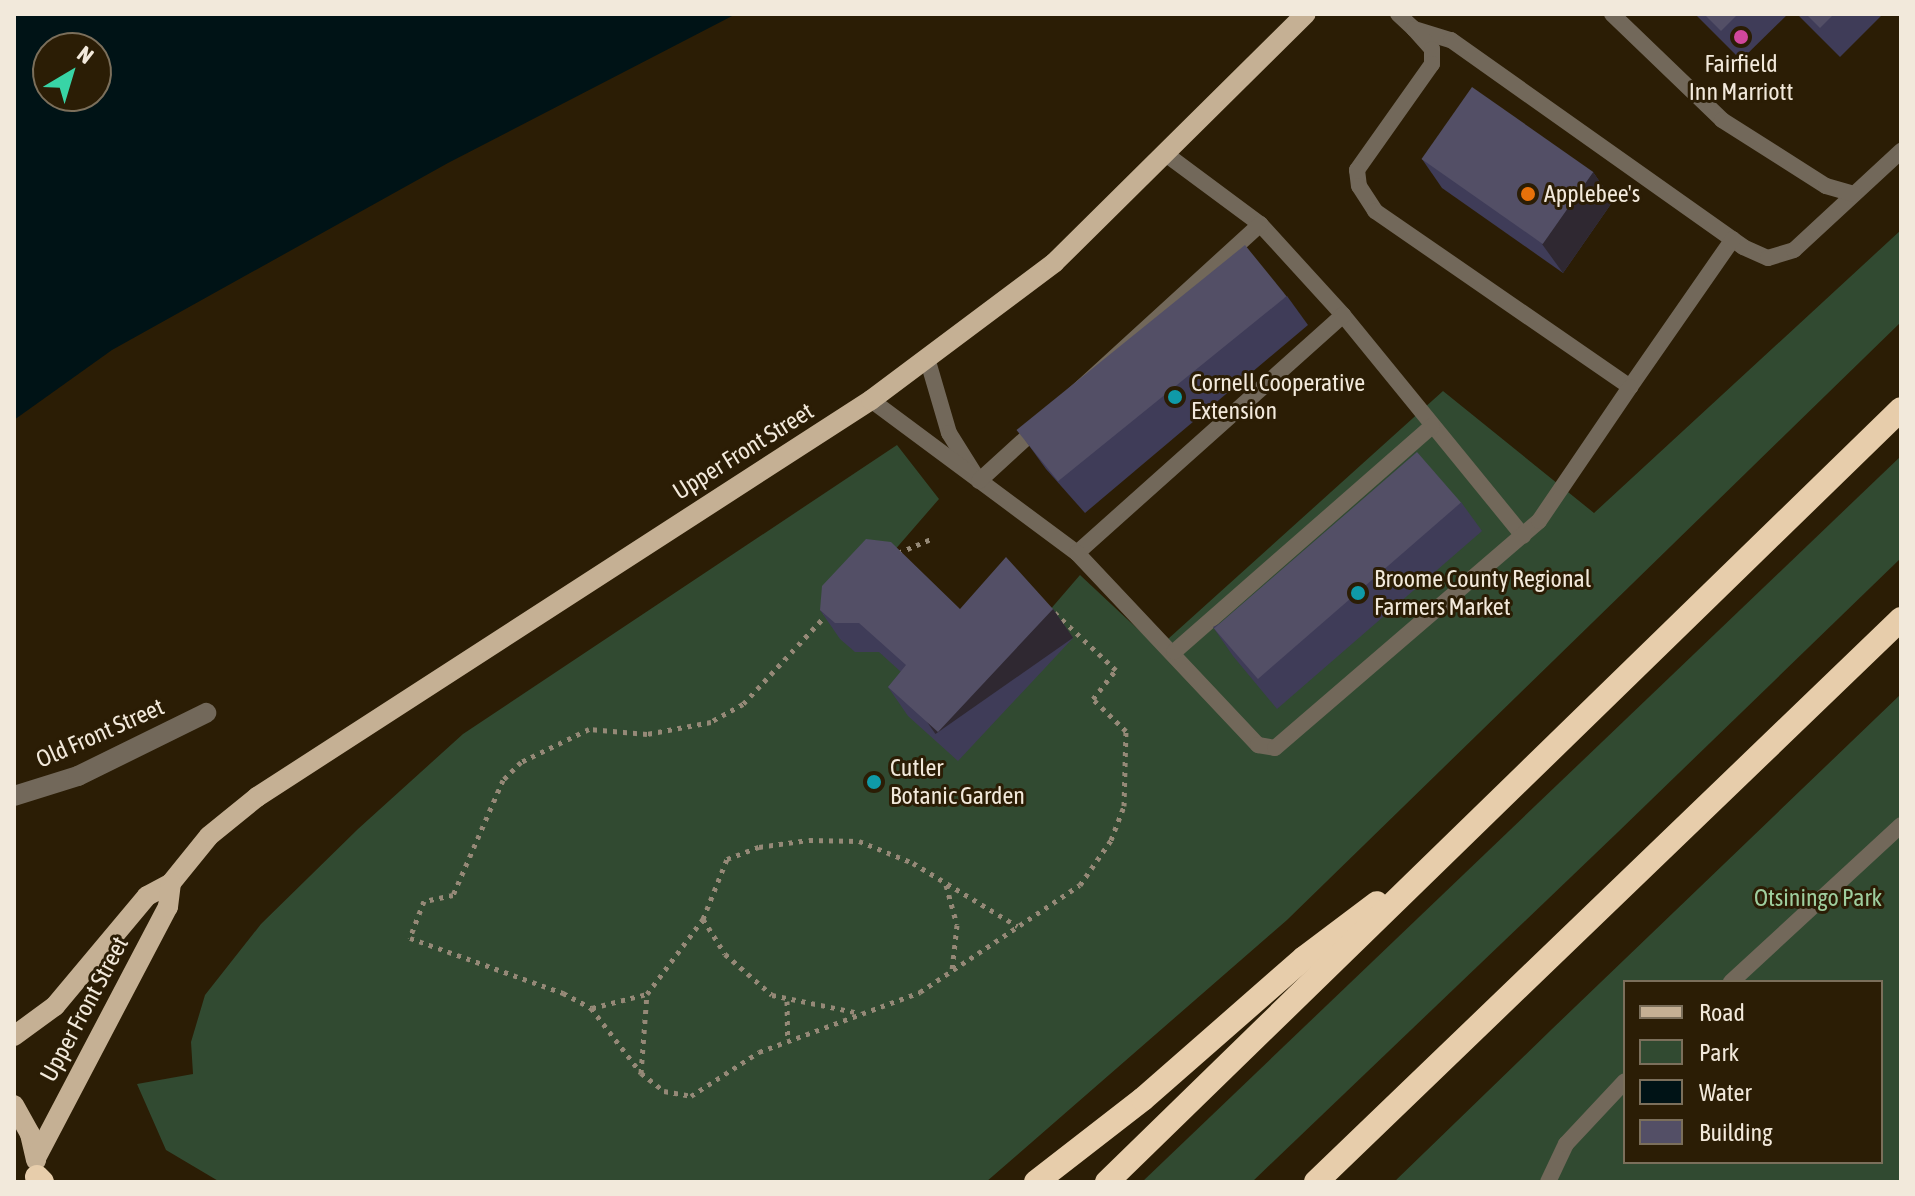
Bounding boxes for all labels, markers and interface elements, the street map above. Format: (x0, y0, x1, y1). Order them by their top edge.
marker: Fairfield Inn Marriott (1732, 28, 1750, 46)
north arrow (32, 32, 112, 112)
text: N (72, 40, 99, 69)
place label: Fairfield Inn Marriott (1689, 50, 1793, 106)
place label: Applebee's (1544, 180, 1640, 208)
marker: Applebee's (1519, 185, 1537, 203)
place label: Cornell Cooperative Extension (1191, 369, 1365, 425)
marker: Cornell Cooperative Extension (1166, 388, 1184, 406)
street label: Upper Front Street (667, 396, 819, 506)
place label: Broome County Regional Farmers Market (1374, 565, 1591, 621)
marker: Broome County Regional Farmers Market (1349, 584, 1367, 602)
street label: Old Front Street (32, 692, 168, 774)
place label: Cutler Botanic Garden (890, 754, 1025, 810)
marker: Cutler Botanic Garden (865, 773, 883, 791)
park label: Otsiningo Park (1754, 884, 1882, 912)
street label: Upper Front Street (34, 932, 134, 1086)
legend (1623, 980, 1883, 1164)
text: Road (1699, 999, 1745, 1026)
text: Park (1699, 1039, 1739, 1066)
text: Water (1699, 1079, 1752, 1106)
text: Building (1699, 1119, 1772, 1146)

